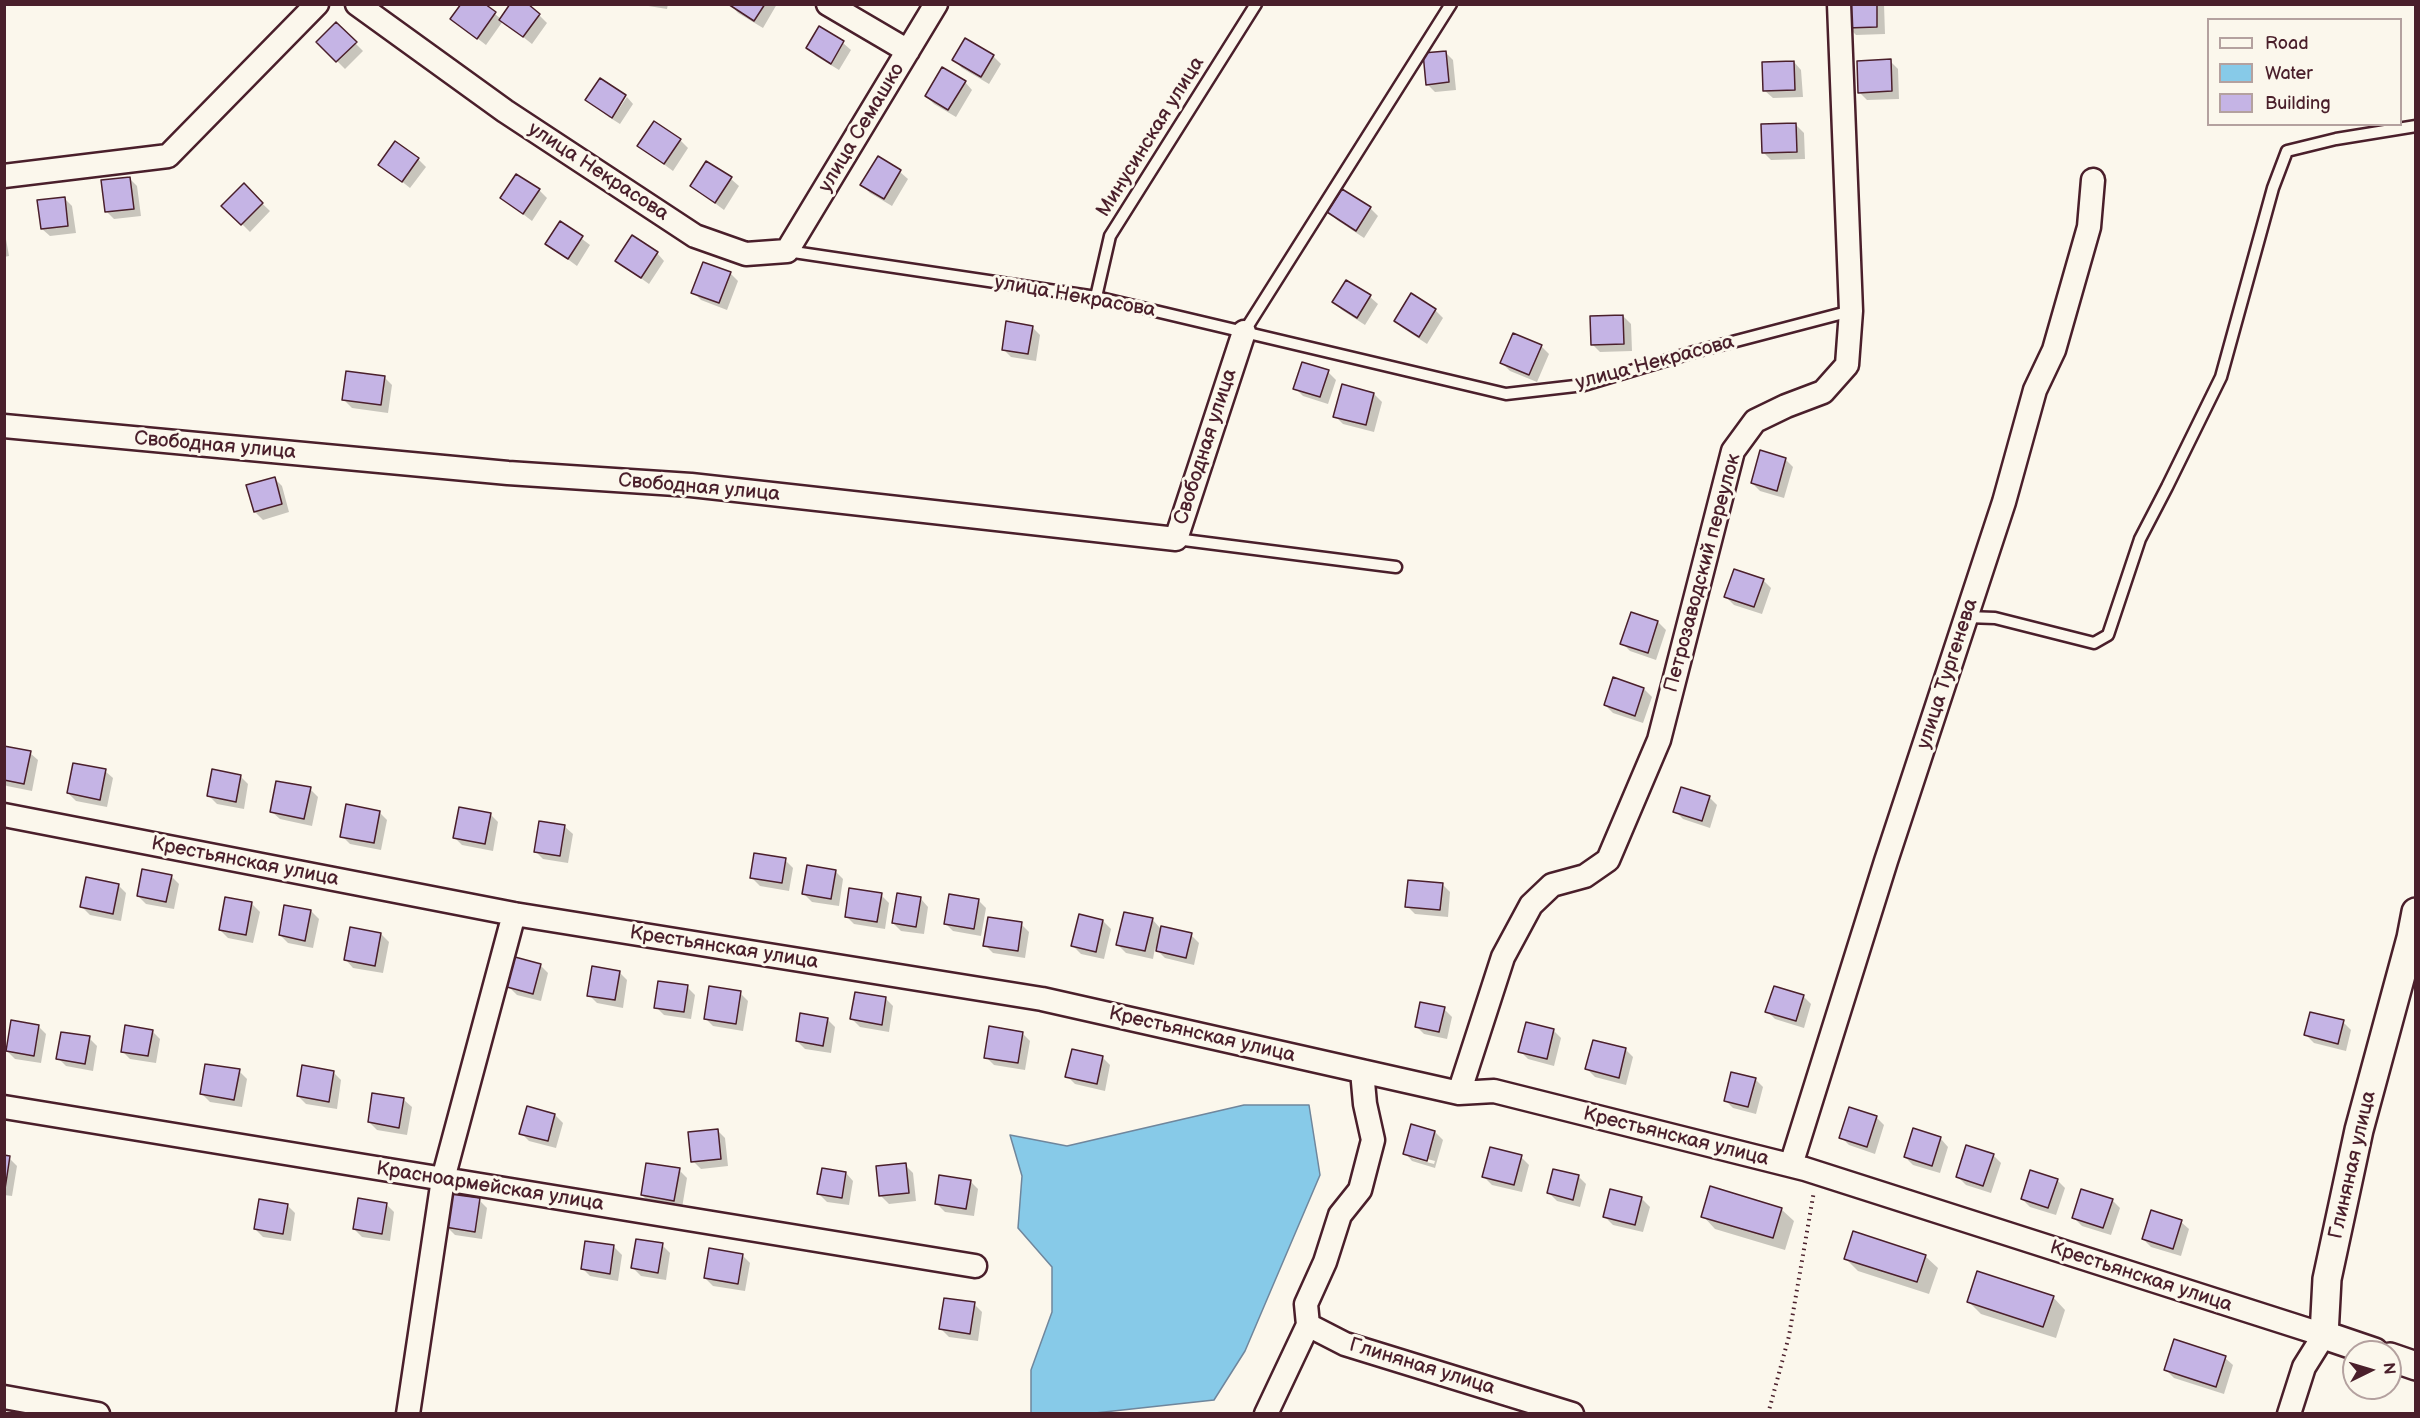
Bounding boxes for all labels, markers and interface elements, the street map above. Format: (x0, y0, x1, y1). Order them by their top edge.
legend (2207, 18, 2402, 126)
text: Road (2265, 33, 2309, 54)
street label: Минусинская улица (1092, 52, 1210, 222)
street label: улица Семашко (814, 59, 910, 197)
text: Water (2265, 63, 2313, 84)
text: Building (2265, 93, 2331, 114)
street label: улица Некрасова (523, 118, 673, 226)
street label: улица Некрасова (993, 271, 1157, 323)
street label: улица Некрасова (1573, 330, 1737, 396)
street label: Свободная улица (1169, 366, 1243, 528)
street label: Свободная улица (133, 427, 297, 465)
street label: Петрозаводский переулок (1660, 451, 1746, 695)
street label: Свободная улица (617, 469, 781, 507)
street label: улица Тургенева (1912, 596, 1984, 752)
street label: Крестьянская улица (149, 832, 341, 892)
street label: Крестьянская улица (628, 921, 820, 975)
street label: Крестьянская улица (1106, 1002, 1298, 1068)
street label: Глиняная улица (2324, 1089, 2382, 1241)
street label: Крестьянская улица (1581, 1102, 1771, 1172)
street label: Красноармейская улица (374, 1157, 606, 1217)
street label: Крестьянская улица (2047, 1236, 2235, 1318)
street label: Глиняная улица (1346, 1333, 1498, 1401)
north arrow (2342, 1340, 2402, 1400)
text: N (2378, 1362, 2398, 1375)

